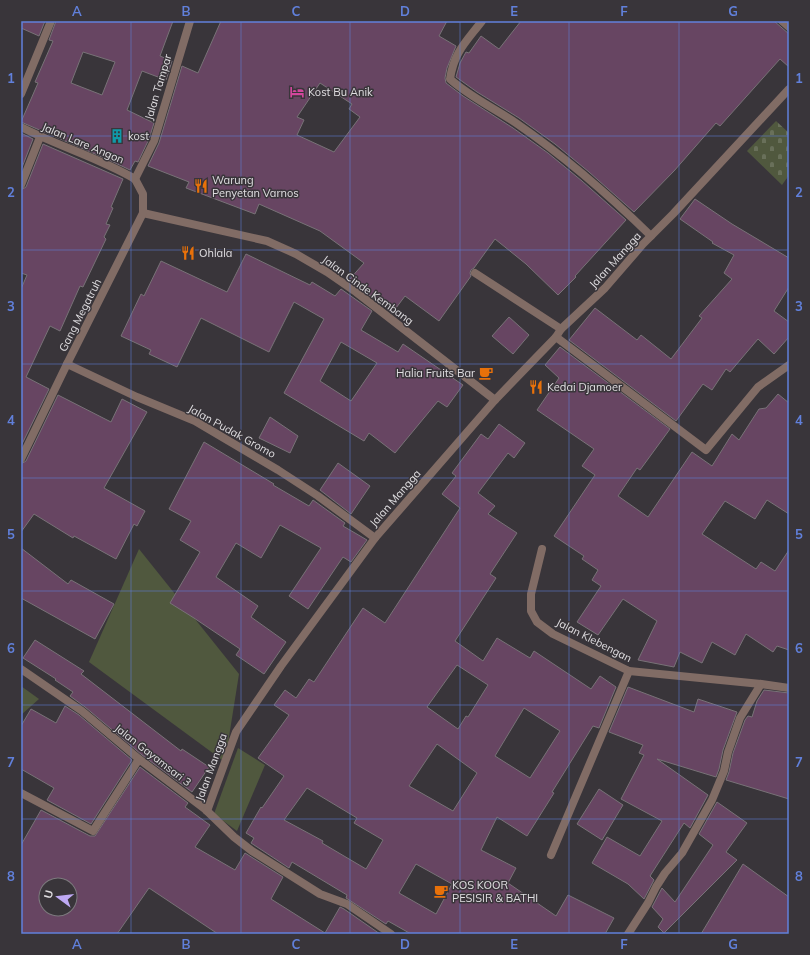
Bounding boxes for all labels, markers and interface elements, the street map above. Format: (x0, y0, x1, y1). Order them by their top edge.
text: A (72, 3, 82, 19)
text: B (182, 3, 191, 19)
text: C (292, 3, 301, 19)
text: D (400, 3, 410, 19)
text: E (510, 3, 518, 19)
text: F (620, 3, 628, 19)
text: G (728, 3, 738, 19)
street label: Jalan Tampar (141, 52, 175, 122)
text: 1 (7, 70, 15, 86)
text: 1 (795, 70, 803, 86)
hotel icon: Kost Bu Anik (289, 84, 305, 100)
place label: Kost Bu Anik (308, 85, 373, 99)
street label: Jalan Lare Angon (40, 119, 126, 167)
building icon: kost (109, 128, 125, 144)
place label: kost (128, 129, 149, 143)
place label: Warung Penyetan Varnos (212, 173, 299, 200)
restaurant icon: Warung Penyetan Varnos (193, 178, 209, 194)
text: 2 (7, 184, 15, 200)
text: 2 (795, 184, 803, 200)
street label: Jalan Mangga (586, 229, 644, 291)
restaurant icon: Ohlala (180, 245, 196, 261)
place label: Ohlala (199, 246, 232, 260)
street label: Jalan Cinde Kembang (320, 252, 416, 328)
street label: Gang Megatruh (56, 276, 104, 354)
text: 3 (7, 298, 15, 314)
text: 3 (795, 298, 803, 314)
cafe icon: Halia Fruits Bar (478, 365, 494, 381)
place label: Halia Fruits Bar (396, 366, 475, 380)
restaurant icon: Kedai Djamoer (528, 379, 544, 395)
place label: Kedai Djamoer (547, 380, 622, 394)
street label: Jalan Pudak Gromo (186, 401, 278, 461)
text: 4 (7, 412, 15, 428)
text: 4 (795, 412, 803, 428)
street label: Jalan Mangga (366, 467, 424, 529)
text: 5 (7, 526, 15, 542)
text: 5 (795, 526, 803, 542)
street label: Jalan Klebengan (554, 615, 634, 665)
text: 6 (7, 640, 15, 656)
text: 6 (795, 640, 803, 656)
street label: Jalan Gayamsari 3 (112, 721, 194, 789)
street label: Jalan Mangga (192, 731, 230, 803)
text: 7 (7, 754, 15, 770)
text: 7 (795, 754, 803, 770)
text: 8 (7, 868, 15, 884)
text: 8 (795, 868, 803, 884)
north arrow (38, 877, 78, 917)
place label: KOS KOOR PESISIR & BATHI (452, 878, 538, 905)
cafe icon: KOS KOOR PESISIR & BATHI (433, 883, 449, 899)
text: U (41, 889, 56, 900)
text: A (72, 936, 82, 952)
text: B (182, 936, 191, 952)
text: C (292, 936, 301, 952)
text: D (400, 936, 410, 952)
text: E (510, 936, 518, 952)
text: F (620, 936, 628, 952)
text: G (728, 936, 738, 952)

